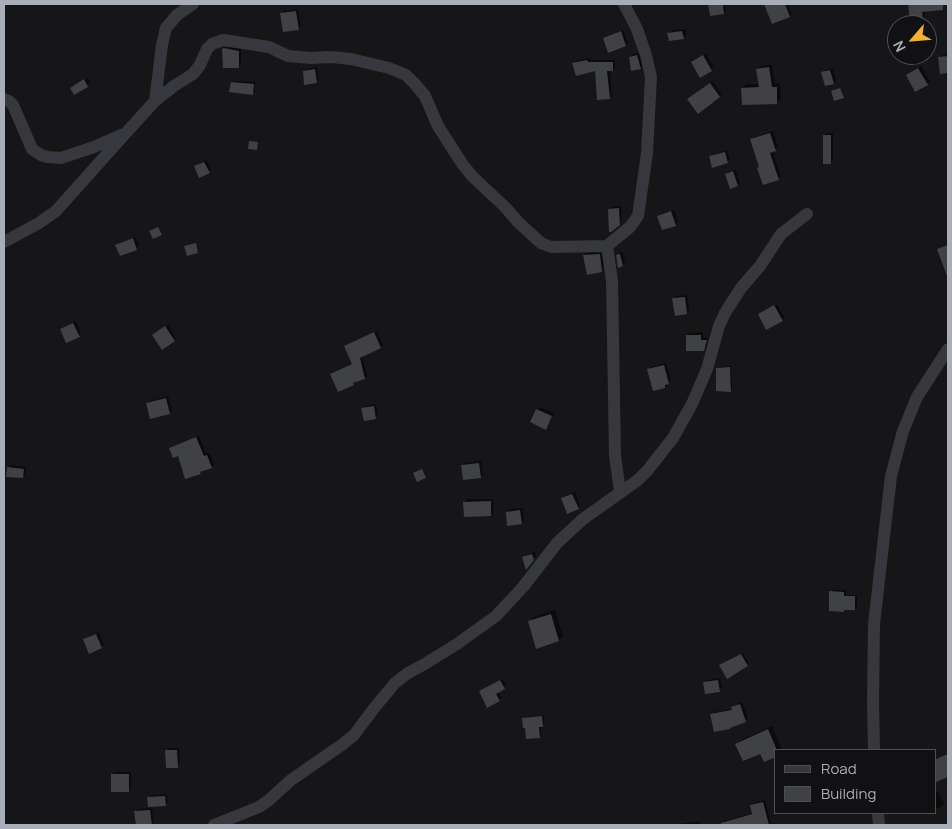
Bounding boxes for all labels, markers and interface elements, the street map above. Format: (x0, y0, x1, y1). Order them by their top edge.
north arrow (887, 15, 937, 65)
text: N (888, 38, 910, 55)
legend (774, 749, 937, 814)
text: Road (821, 758, 857, 779)
text: Building (821, 783, 876, 804)

